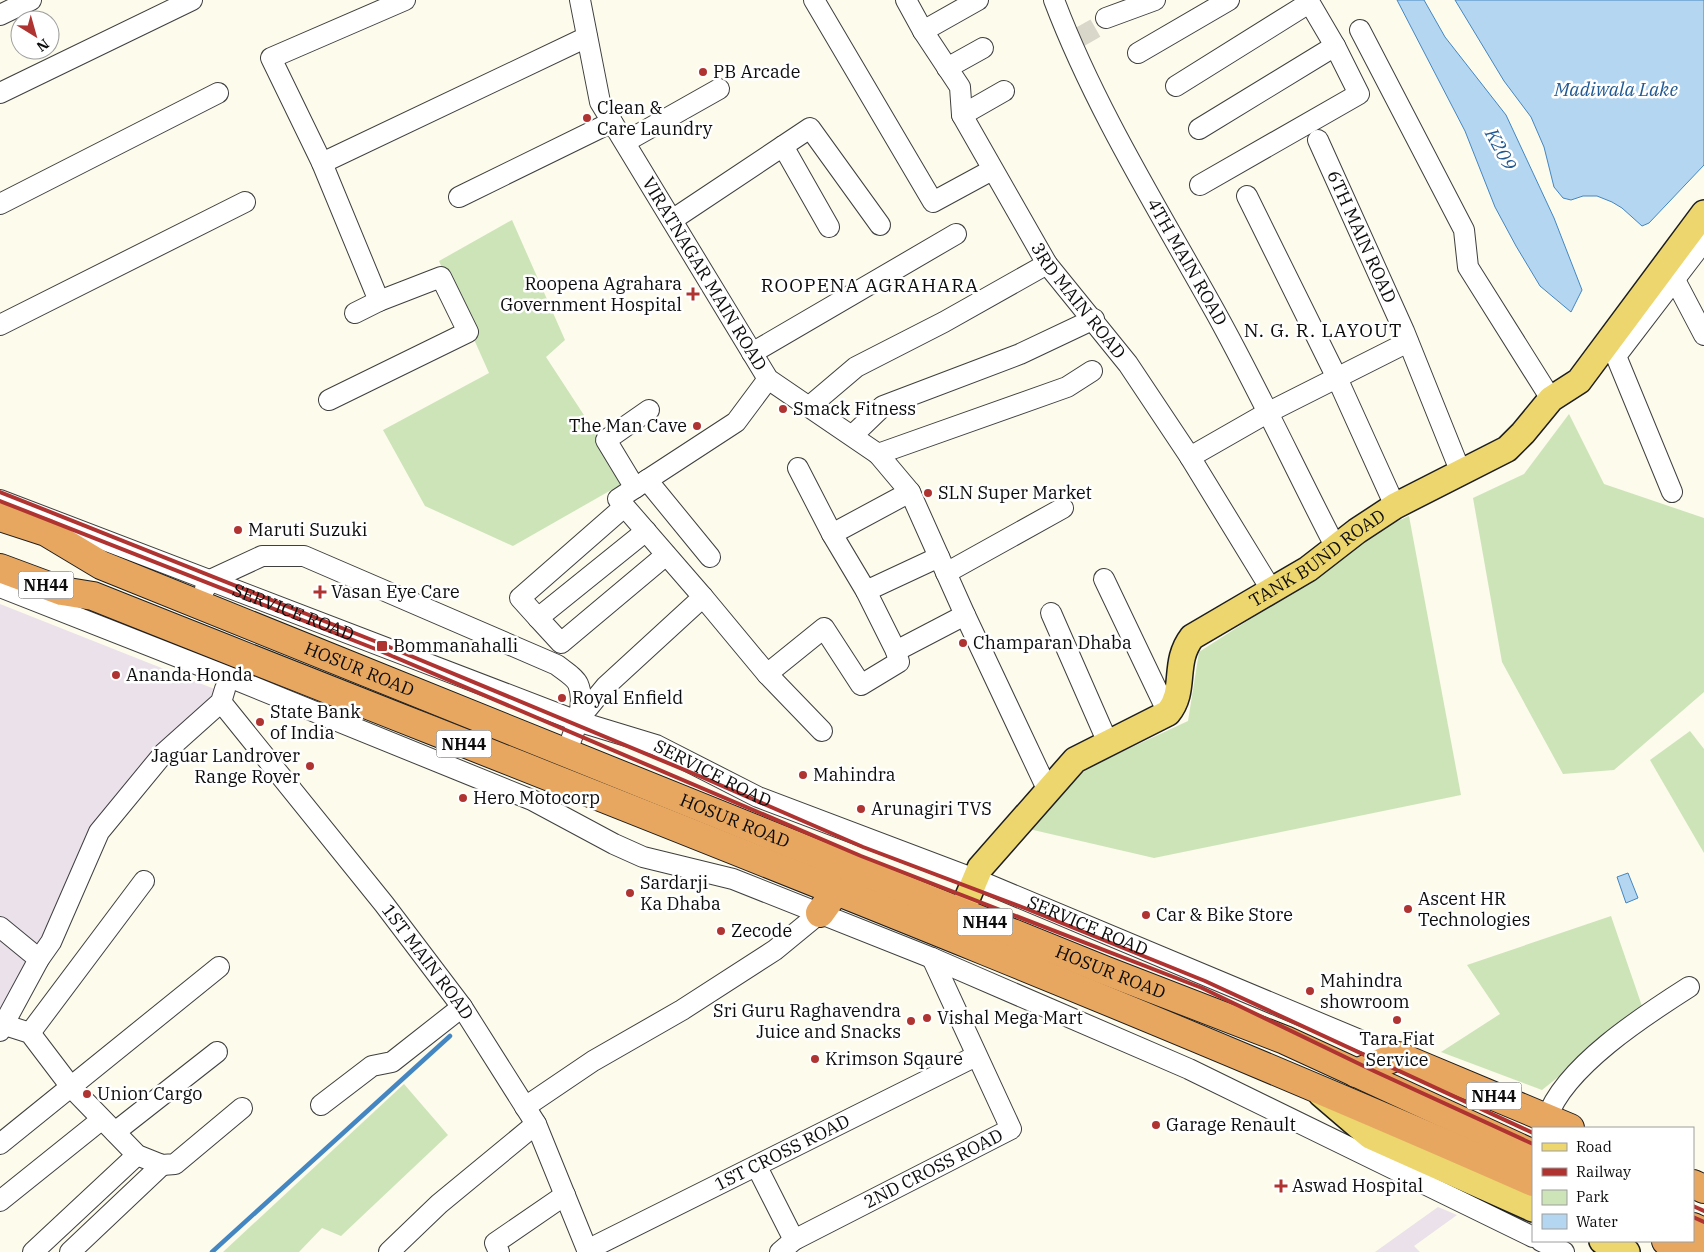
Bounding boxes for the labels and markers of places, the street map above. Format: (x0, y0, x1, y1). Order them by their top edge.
place label: PB Arcade (713, 60, 800, 83)
marker: PB Arcade (697, 66, 709, 78)
place label: Clean & Care Laundry (597, 96, 713, 140)
marker: Clean & Care Laundry (581, 112, 593, 124)
place label: Roopena Agrahara Government Hospital (500, 272, 682, 316)
marker: Roopena Agrahara Government Hospital (686, 287, 700, 301)
place label: Smack Fitness (793, 397, 916, 420)
marker: Smack Fitness (777, 403, 789, 415)
place label: The Man Cave (569, 414, 687, 437)
marker: The Man Cave (691, 420, 703, 432)
place label: SLN Super Market (938, 481, 1092, 504)
marker: SLN Super Market (922, 487, 934, 499)
place label: Maruti Suzuki (248, 518, 368, 541)
marker: Maruti Suzuki (232, 524, 244, 536)
place label: Vasan Eye Care (331, 580, 460, 603)
marker: Vasan Eye Care (313, 585, 327, 599)
place label: Champaran Dhaba (973, 631, 1132, 654)
place label: Bommanahalli (393, 634, 519, 657)
marker: Champaran Dhaba (957, 637, 969, 649)
marker: Bommanahalli (375, 639, 389, 653)
place label: Ananda Honda (126, 663, 253, 686)
marker: Ananda Honda (110, 669, 122, 681)
place label: Royal Enfield (572, 686, 683, 709)
marker: Royal Enfield (556, 692, 568, 704)
place label: State Bank of India (270, 700, 361, 744)
marker: State Bank of India (254, 716, 266, 728)
place label: Jaguar Landrover Range Rover (151, 744, 300, 788)
marker: Jaguar Landrover Range Rover (304, 760, 316, 772)
place label: Mahindra (813, 763, 896, 786)
marker: Mahindra (797, 769, 809, 781)
place label: Hero Motocorp (473, 786, 600, 809)
marker: Hero Motocorp (457, 792, 469, 804)
place label: Arunagiri TVS (871, 797, 992, 820)
marker: Arunagiri TVS (855, 803, 867, 815)
place label: Sardarji Ka Dhaba (640, 871, 721, 915)
marker: Sardarji Ka Dhaba (624, 887, 636, 899)
place label: Ascent HR Technologies (1418, 887, 1530, 931)
place label: Car & Bike Store (1156, 903, 1293, 926)
marker: Ascent HR Technologies (1402, 903, 1414, 915)
marker: Car & Bike Store (1140, 909, 1152, 921)
place label: Zecode (731, 919, 792, 942)
marker: Zecode (715, 925, 727, 937)
place label: Mahindra showroom (1320, 969, 1410, 1013)
marker: Mahindra showroom (1304, 985, 1316, 997)
place label: Sri Guru Raghavendra Juice and Snacks (713, 999, 901, 1043)
place label: Vishal Mega Mart (937, 1006, 1083, 1029)
marker: Vishal Mega Mart (921, 1012, 933, 1024)
marker: Tara Fiat Service (1391, 1014, 1403, 1026)
marker: Sri Guru Raghavendra Juice and Snacks (905, 1015, 917, 1027)
place label: Tara Fiat Service (1359, 1027, 1435, 1071)
place label: Krimson Sqaure (825, 1047, 963, 1070)
marker: Krimson Sqaure (809, 1053, 821, 1065)
place label: Union Cargo (97, 1082, 202, 1105)
marker: Union Cargo (81, 1088, 93, 1100)
place label: Garage Renault (1166, 1113, 1296, 1136)
marker: Garage Renault (1150, 1119, 1162, 1131)
place label: Aswad Hospital (1292, 1174, 1423, 1197)
marker: Aswad Hospital (1274, 1179, 1288, 1193)

